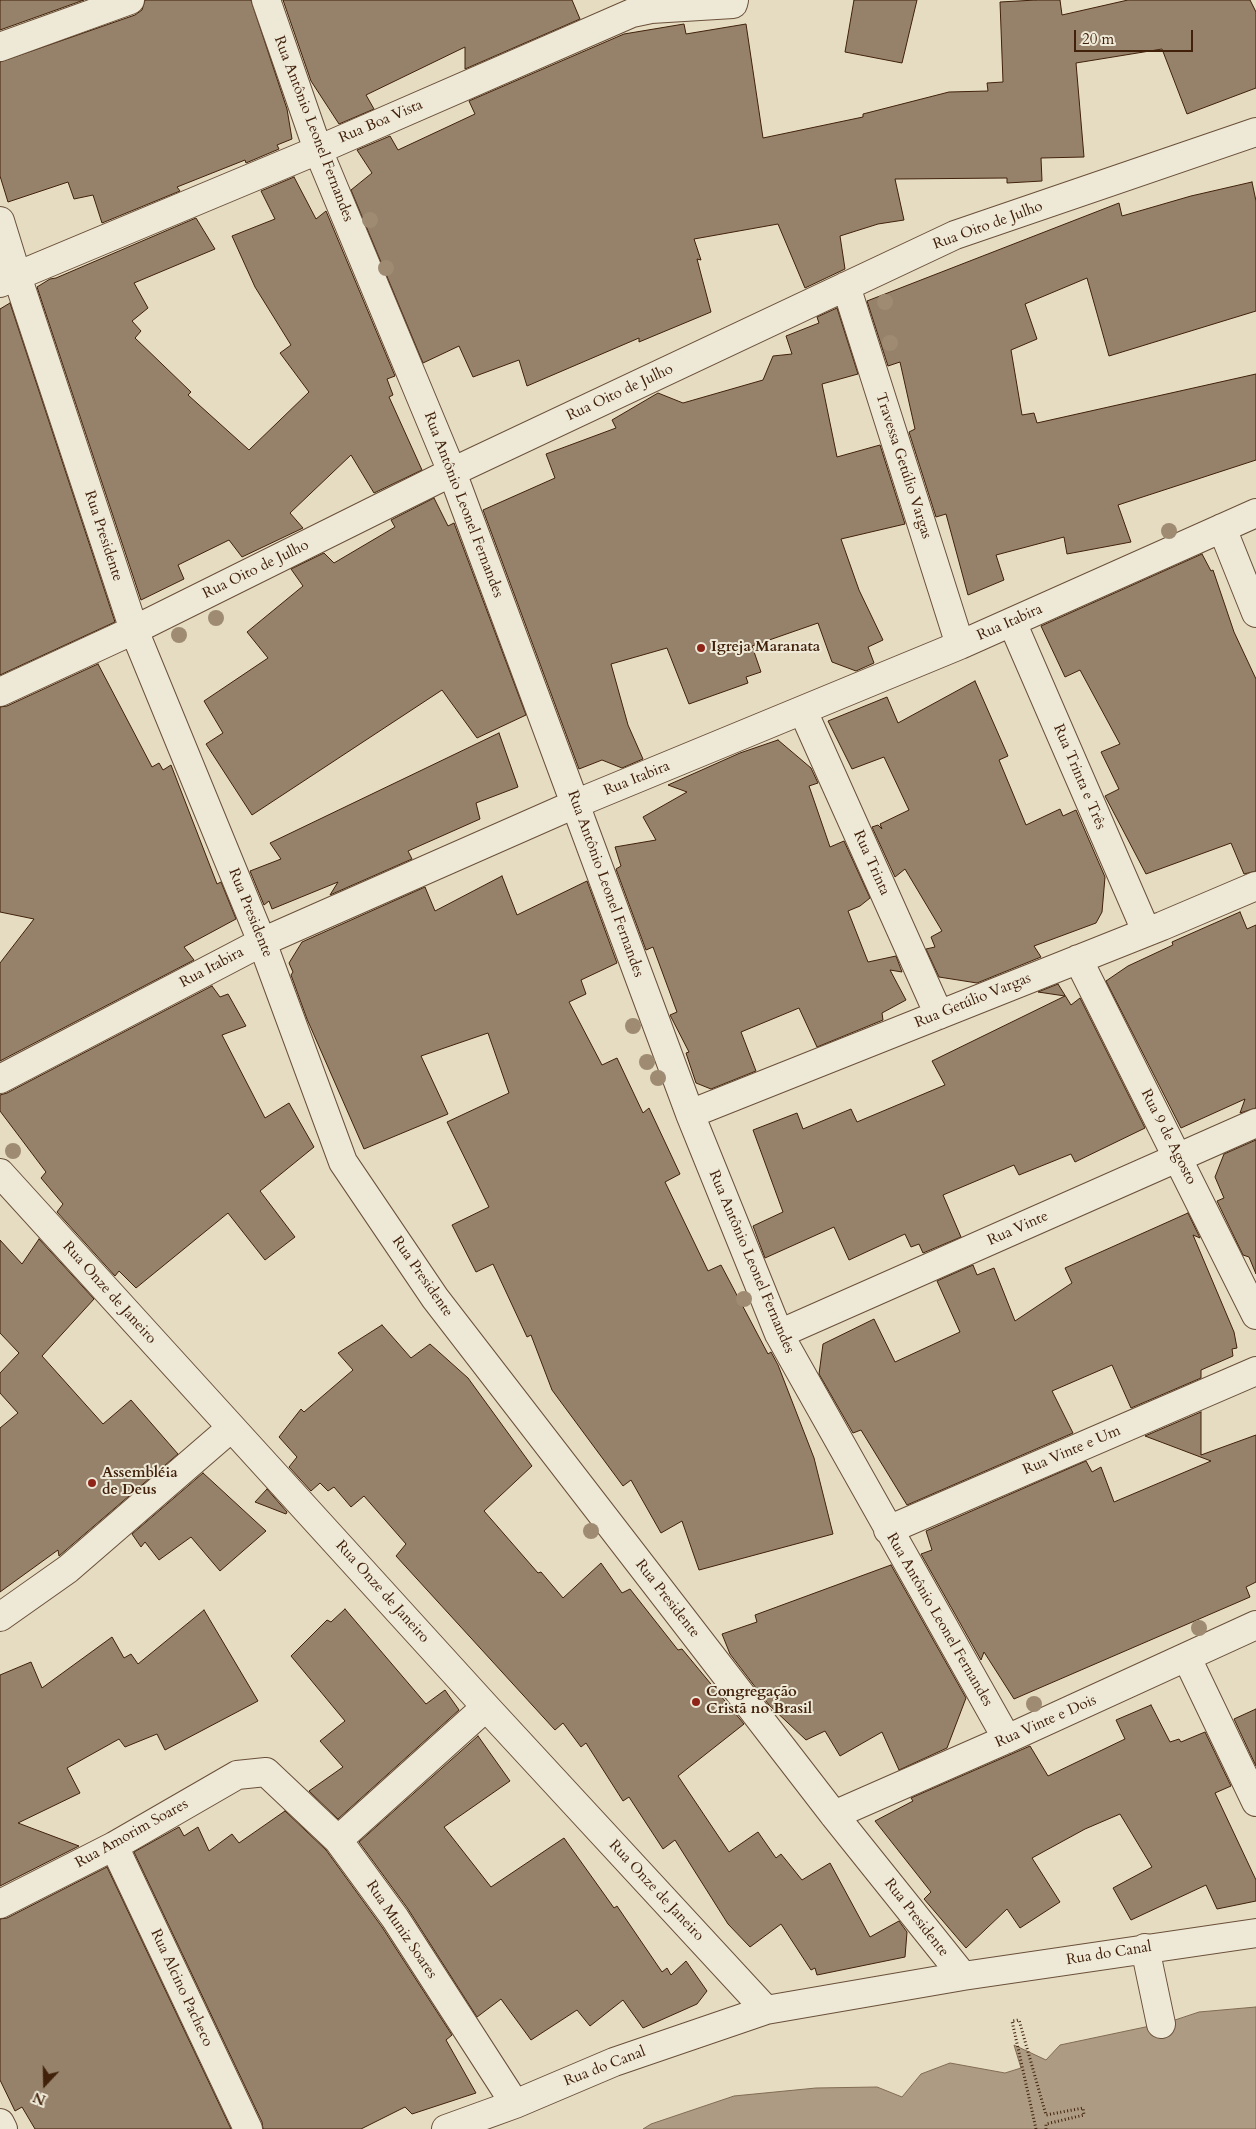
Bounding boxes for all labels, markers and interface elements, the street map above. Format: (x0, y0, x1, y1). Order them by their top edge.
scale bar (1076, 20, 1195, 52)
text: 20 m (1082, 29, 1114, 49)
street label: Rua Antônio Leonel Fernandes (269, 34, 357, 224)
street label: Rua Boa Vista (336, 96, 426, 148)
street label: Rua Oito de Julho (931, 198, 1045, 254)
street label: Rua Oito de Julho (564, 360, 676, 426)
street label: Travessa Getúlio Vargas (871, 391, 935, 541)
street label: Rua Antônio Leonel Fernandes (419, 410, 507, 600)
street label: Rua Presidente (80, 488, 126, 584)
street label: Rua Oito de Julho (200, 537, 312, 603)
street label: Rua Itabira (975, 601, 1045, 645)
place label: Igreja Maranata (711, 639, 820, 657)
marker: Igreja Maranata (695, 642, 707, 654)
street label: Rua Trinta e Três (1049, 722, 1109, 832)
street label: Rua Itabira (601, 758, 673, 800)
street label: Rua Antônio Leonel Fernandes (563, 788, 647, 980)
street label: Rua Trinta (849, 828, 893, 898)
street label: Rua Presidente (224, 866, 276, 960)
street label: Rua Itabira (177, 944, 247, 992)
street label: Rua Getúlio Vargas (912, 969, 1034, 1033)
street label: Rua 9 de Agosto (1136, 1086, 1200, 1188)
street label: Rua Antônio Leonel Fernandes (704, 1168, 798, 1356)
street label: Rua Vinte (985, 1208, 1051, 1250)
street label: Rua Presidente (388, 1233, 456, 1321)
street label: Rua Onze de Janeiro (58, 1238, 160, 1348)
street label: Rua Vinte e Um (1021, 1422, 1123, 1480)
place label: Assembléia de Deus (102, 1465, 178, 1500)
marker: Assembléia de Deus (86, 1477, 98, 1489)
street label: Rua Antônio Leonel Fernandes (882, 1530, 996, 1710)
street label: Rua Onze de Janeiro (331, 1537, 433, 1647)
street label: Rua Presidente (631, 1556, 703, 1642)
place label: Congregação Cristã no Brasil (706, 1684, 812, 1719)
street label: Rua Vinte e Dois (993, 1692, 1099, 1752)
marker: Congregação Cristã no Brasil (690, 1696, 702, 1708)
street label: Rua Amorim Soares (72, 1795, 192, 1873)
street label: Rua Onze de Janeiro (605, 1837, 707, 1945)
street label: Rua Presidente (880, 1875, 952, 1961)
street label: Rua Muniz Soares (362, 1878, 440, 1982)
street label: Rua Alcino Pacheco (146, 1926, 216, 2050)
street label: Rua do Canal (1065, 1938, 1153, 1970)
street label: Rua do Canal (562, 2043, 648, 2091)
north arrow (20, 2059, 70, 2109)
text: N (30, 2087, 49, 2110)

